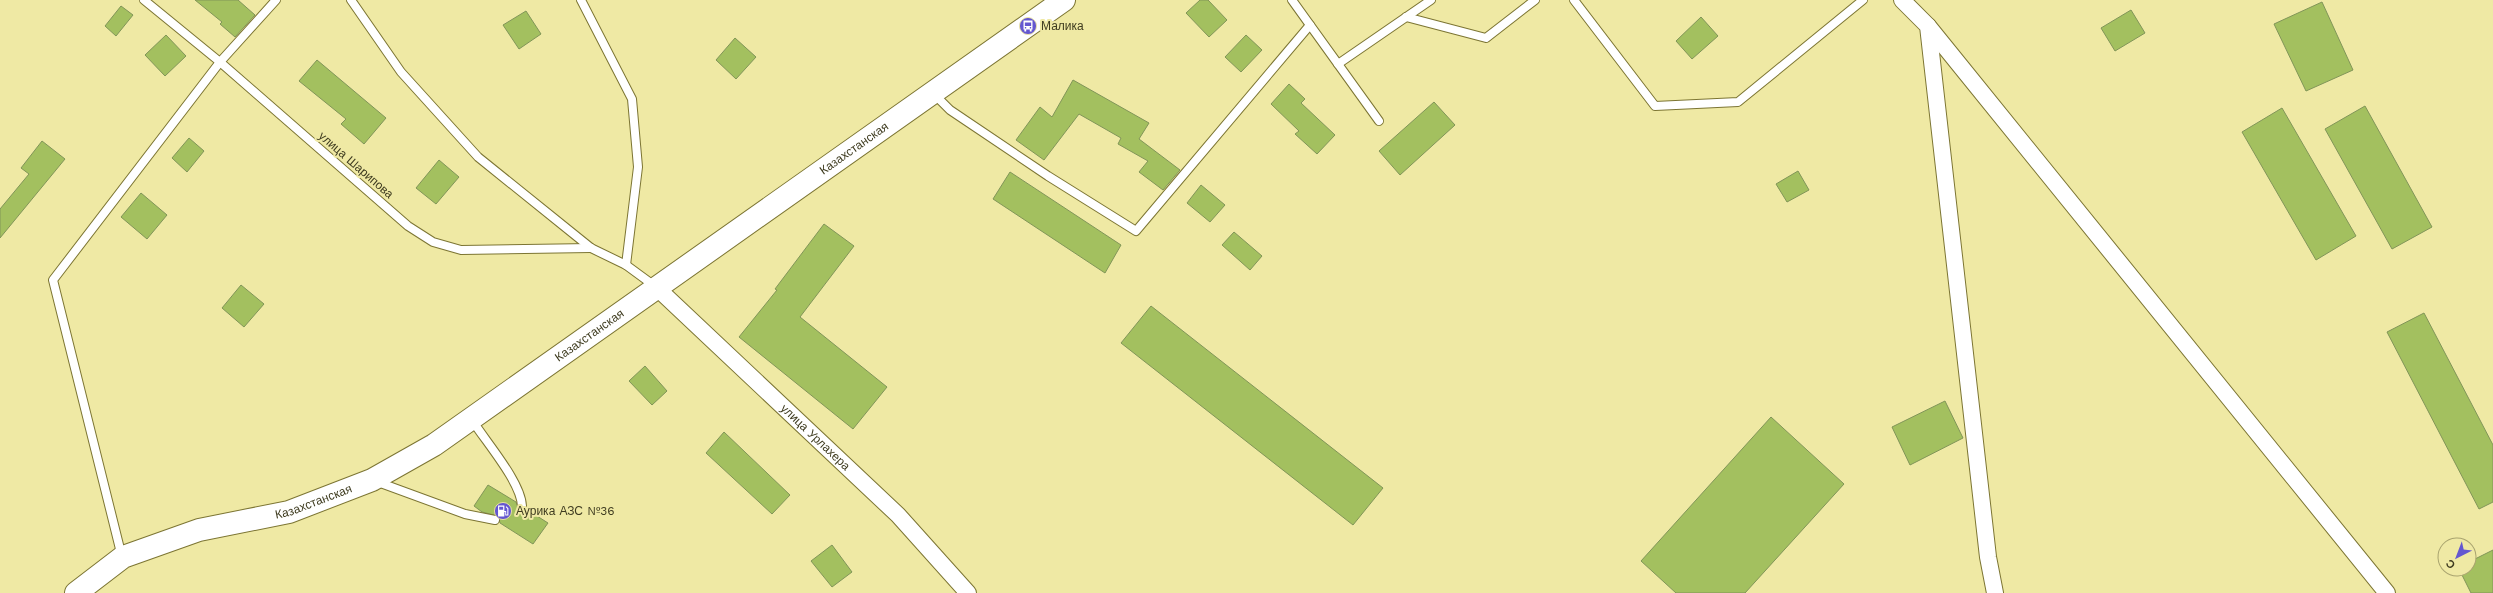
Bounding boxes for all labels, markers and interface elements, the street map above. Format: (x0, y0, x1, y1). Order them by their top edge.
bus stop icon: Малика (1018, 16, 1038, 36)
place label: Малика (1041, 19, 1084, 33)
street label: Казахстанская (817, 119, 891, 177)
street label: улица Шарипова (316, 129, 396, 201)
street label: Казахстанская (552, 306, 626, 364)
street label: улица Урлахера (778, 401, 853, 473)
street label: Казахстанская (274, 481, 354, 522)
fuel station icon: Аурика АЗС №36 (493, 501, 513, 521)
place label: Аурика АЗС №36 (516, 504, 615, 518)
north arrow (2437, 537, 2477, 577)
text: С (2443, 557, 2458, 572)

